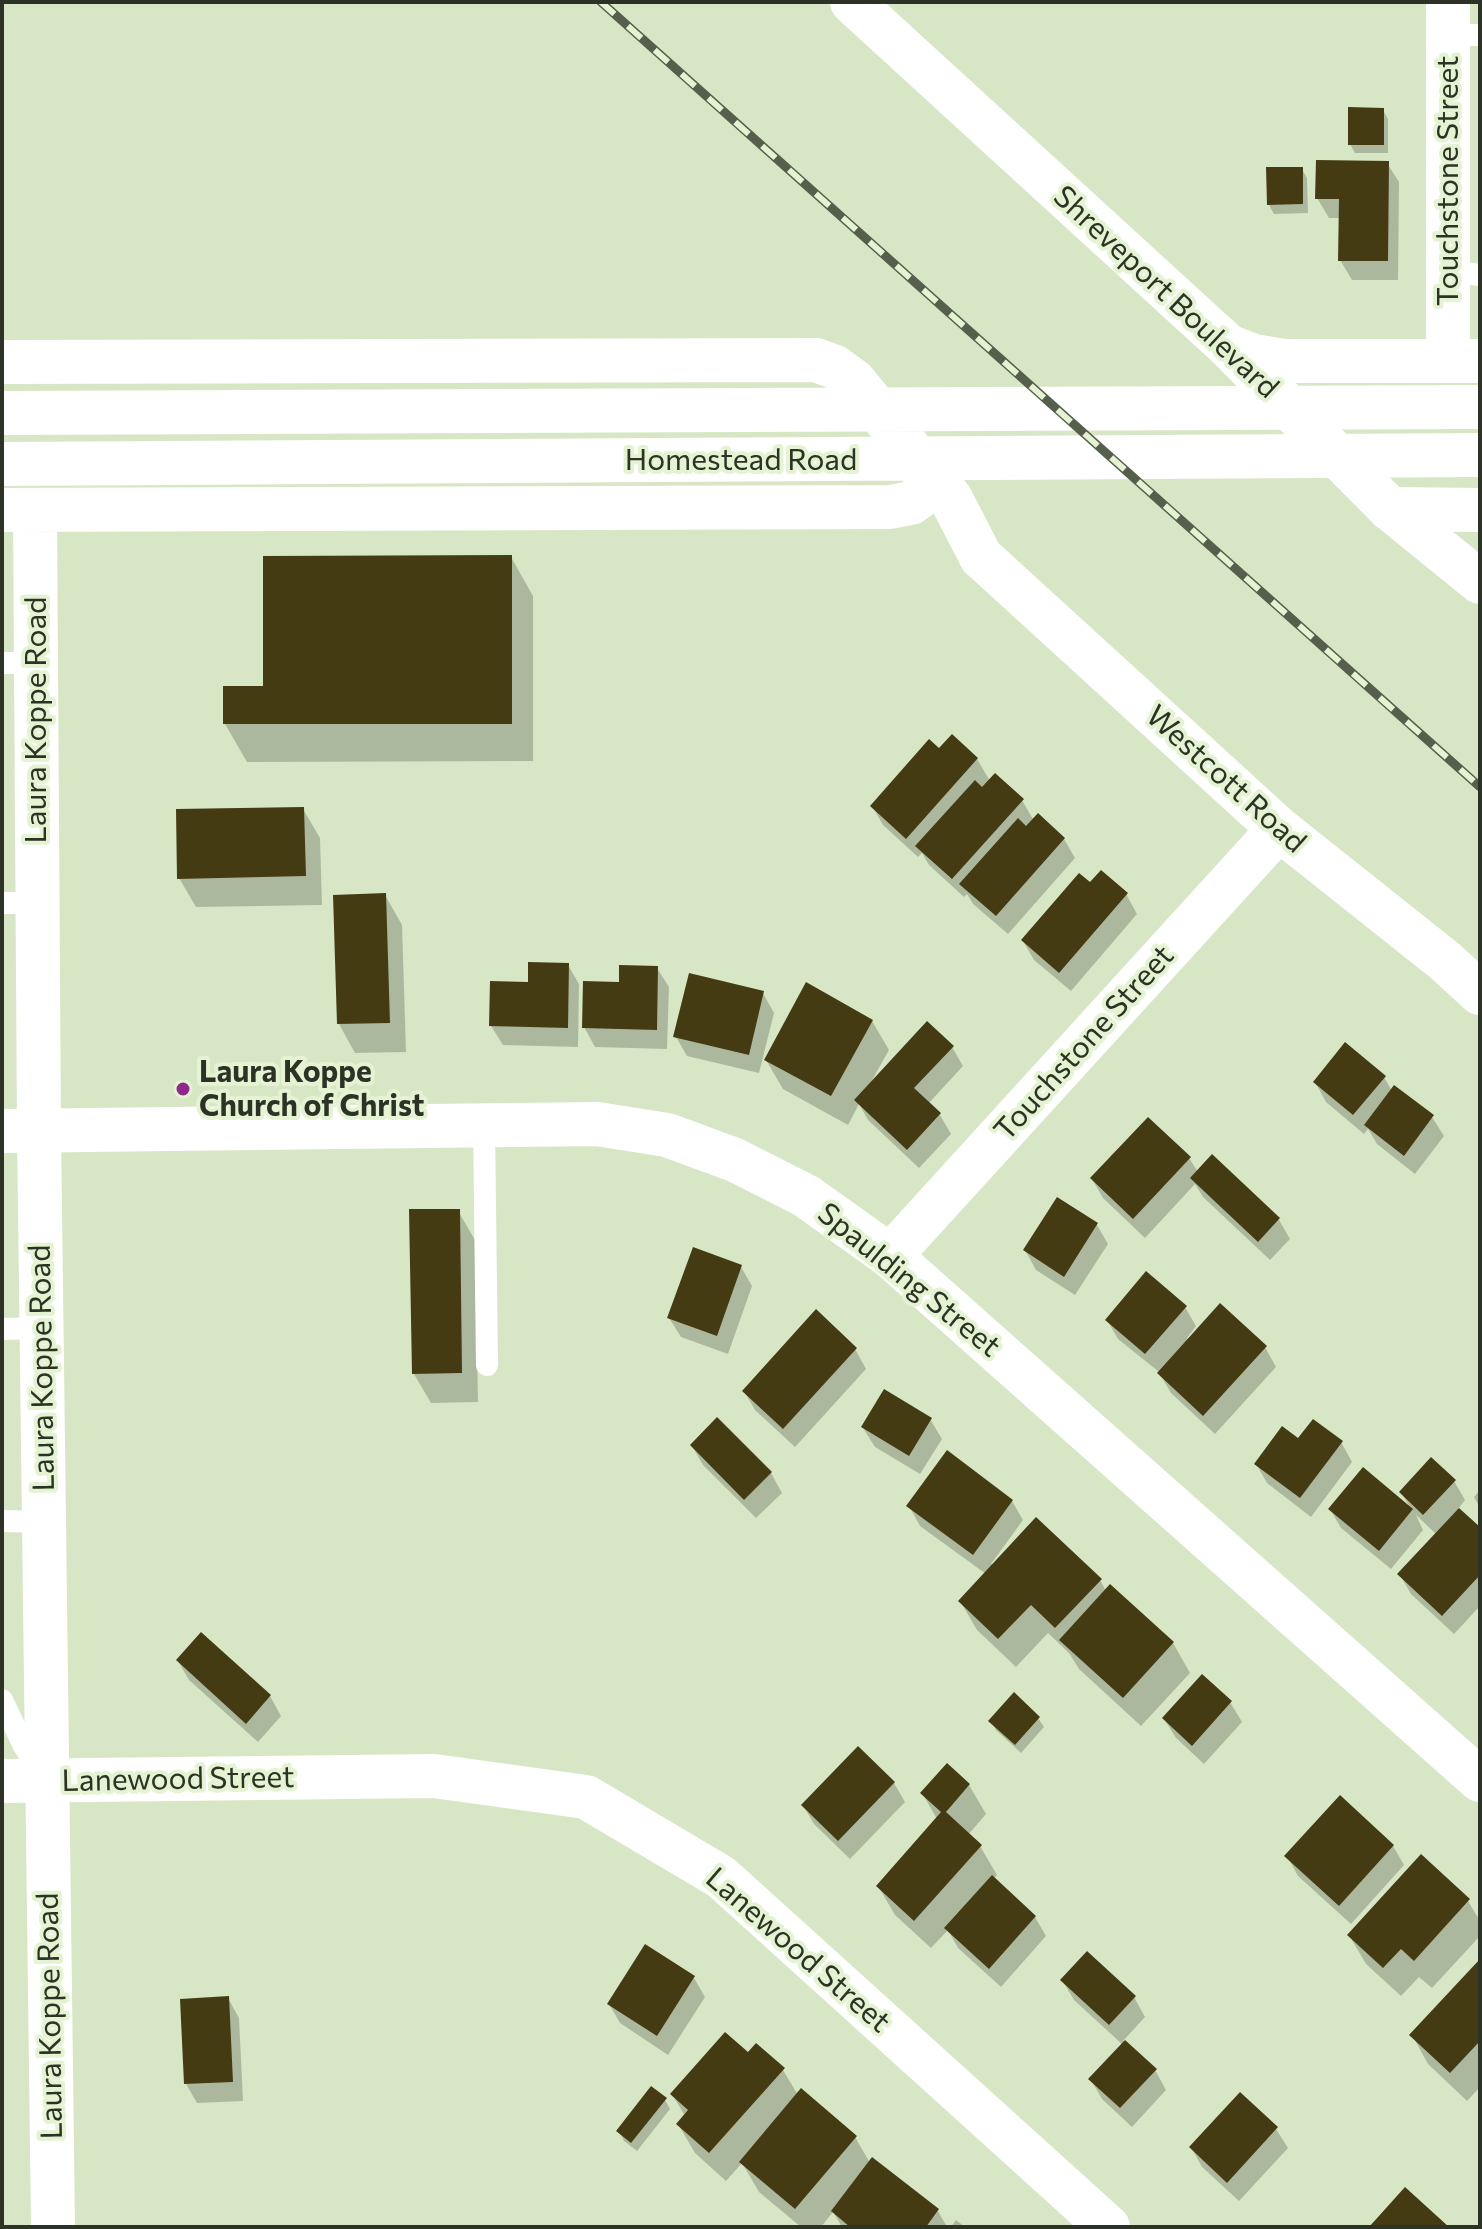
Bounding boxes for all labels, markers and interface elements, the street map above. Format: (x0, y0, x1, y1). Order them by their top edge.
street label: Touchstone Street (1430, 56, 1466, 306)
street label: Shreveport Boulevard (1046, 178, 1286, 406)
street label: Homestead Road (625, 442, 857, 478)
street label: Laura Koppe Road (18, 597, 54, 843)
street label: Westcott Road (1139, 698, 1313, 860)
street label: Touchstone Street (987, 938, 1181, 1148)
place label: Laura Koppe Church of Christ (199, 1054, 424, 1124)
marker: Laura Koppe Church of Christ (174, 1080, 192, 1098)
street label: Spaulding Street (810, 1195, 1008, 1365)
street label: Laura Koppe Road (22, 1244, 62, 1492)
street label: Lanewood Street (61, 1759, 295, 1799)
street label: Lanewood Street (698, 1860, 898, 2040)
street label: Laura Koppe Road (30, 1892, 70, 2140)

